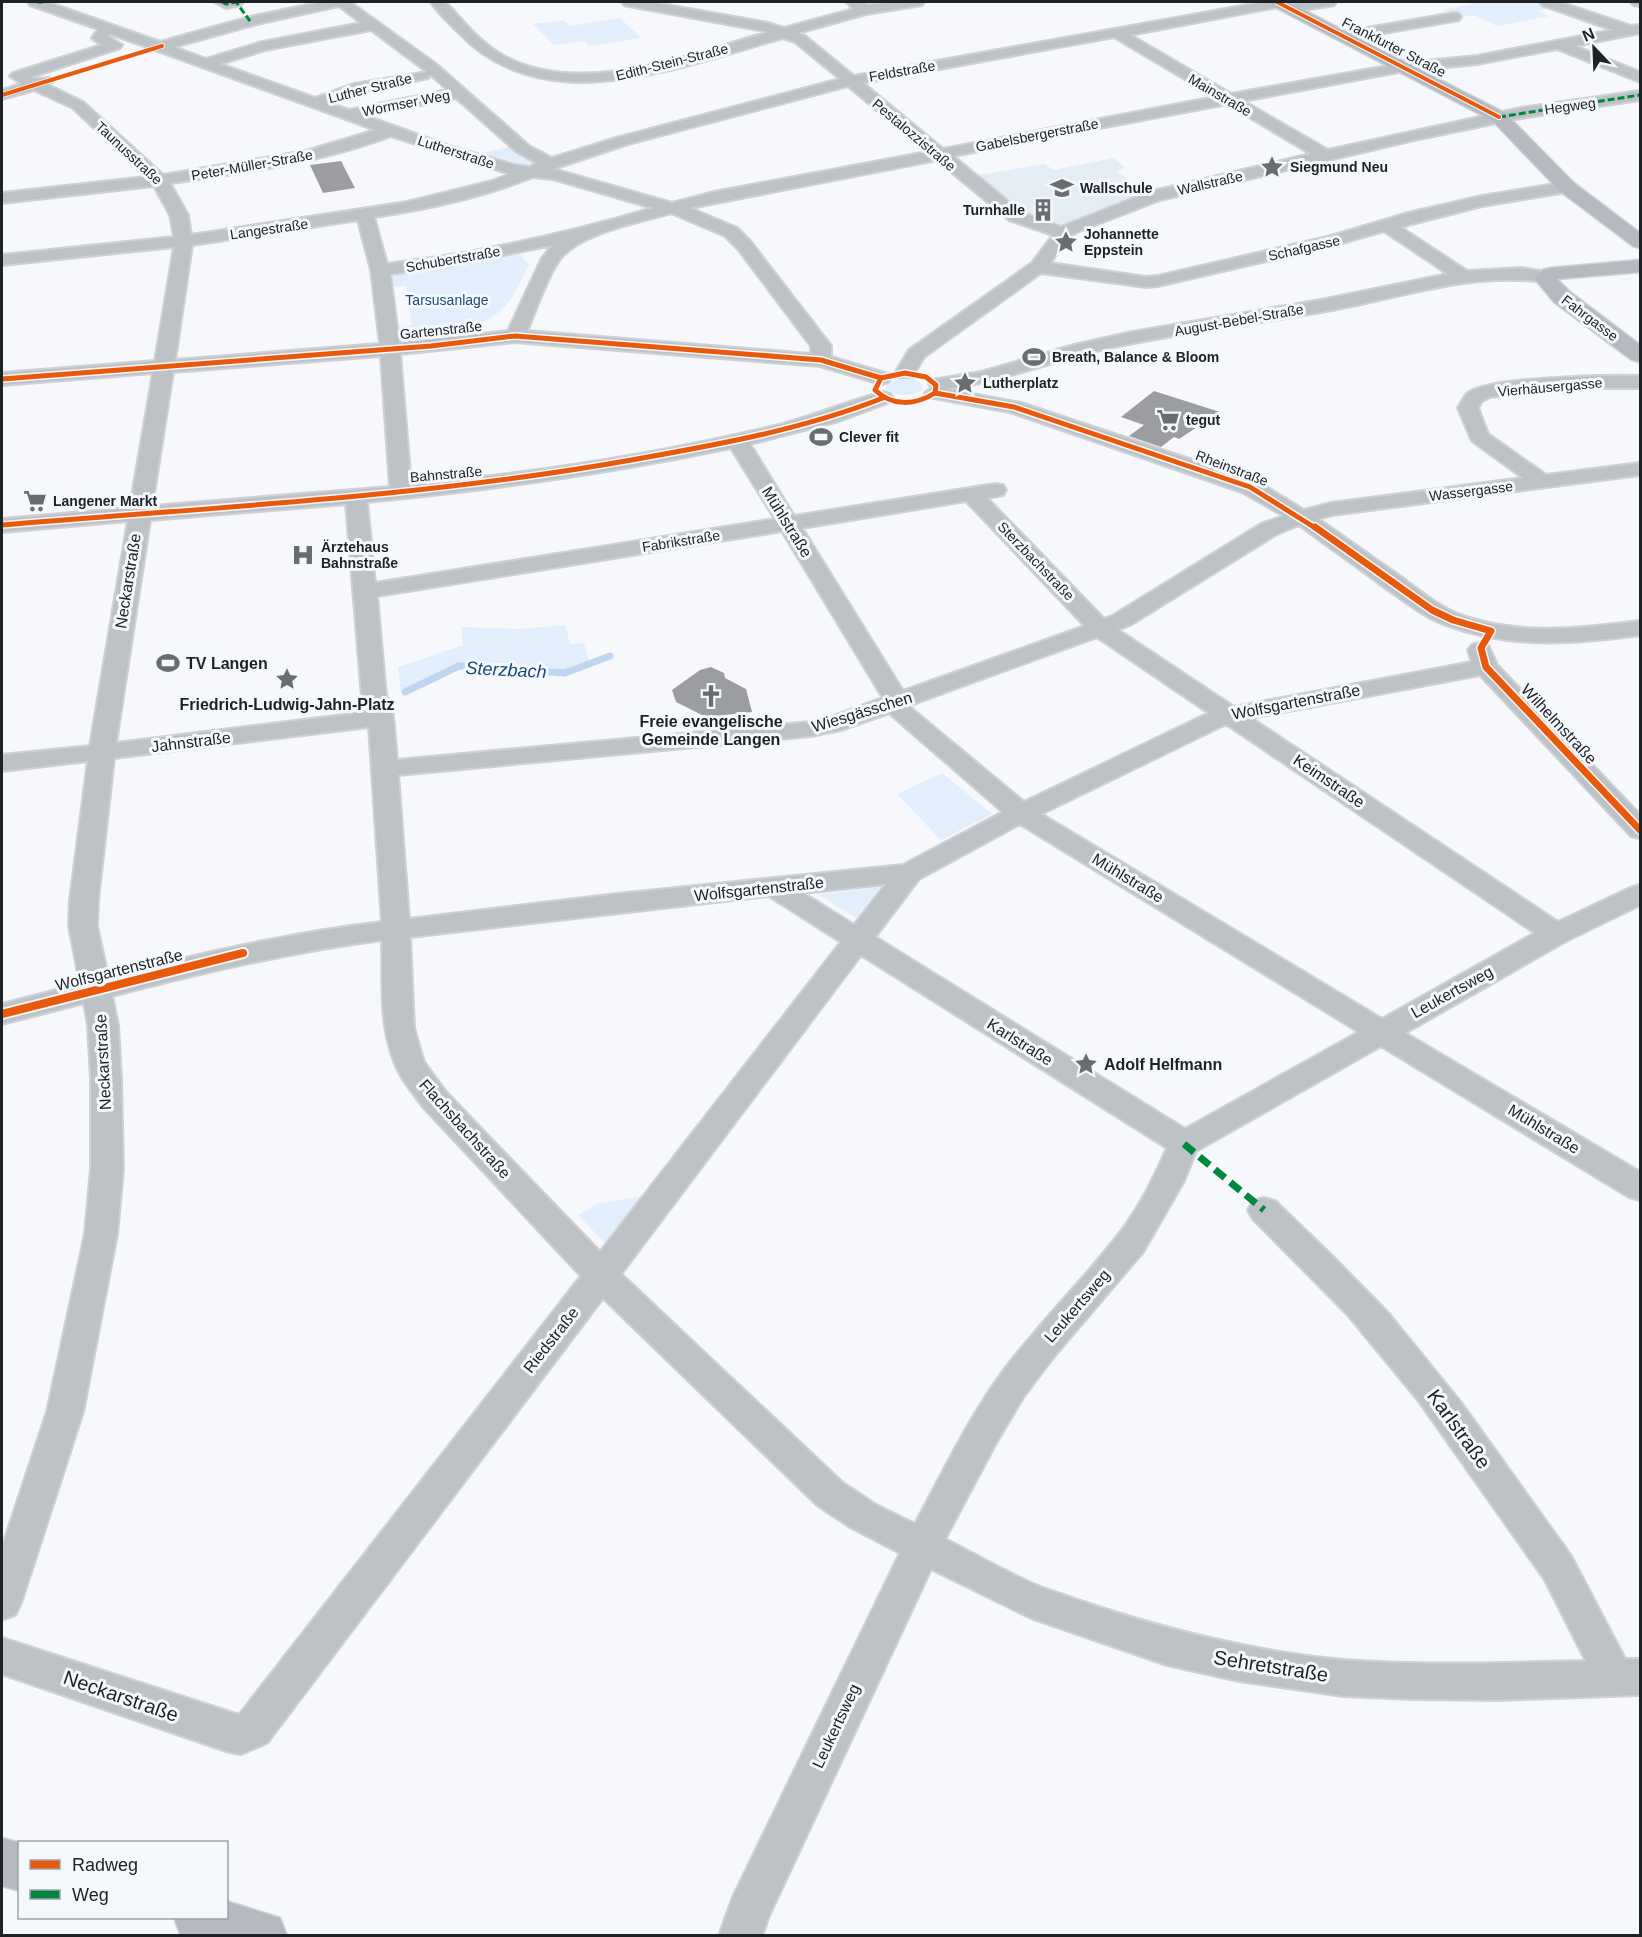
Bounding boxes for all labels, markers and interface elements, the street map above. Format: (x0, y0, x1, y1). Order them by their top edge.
street label: Frankfurter Straße (1339, 14, 1449, 80)
north arrow (1564, 18, 1624, 78)
text: N (1580, 25, 1597, 45)
street label: Edith-Stein-Straße (614, 40, 730, 84)
street label: Feldstraße (868, 57, 937, 85)
street label: Luther Straße (327, 70, 414, 106)
street label: Mainstraße (1186, 71, 1255, 120)
street label: Wormser Weg (361, 87, 451, 119)
street label: Hegweg (1543, 95, 1597, 117)
street label: Pestalozzistraße (869, 96, 959, 175)
street label: Gabelsbergerstraße (974, 115, 1100, 155)
street label: Taunusstraße (93, 118, 166, 188)
street label: Lutherstraße (416, 132, 496, 172)
street label: Peter-Müller-Straße (190, 146, 314, 184)
place icon: Siegmund Neu (1259, 154, 1285, 180)
place label: Siegmund Neu (1290, 159, 1388, 175)
street label: Wallstraße (1176, 168, 1244, 198)
school or university icon: Wallschule (1049, 175, 1075, 201)
place label: Wallschule (1080, 180, 1153, 196)
building icon: Turnhalle (1030, 197, 1056, 223)
place label: Turnhalle (963, 202, 1025, 218)
street label: Langestraße (229, 216, 309, 242)
place label: Johannette Eppstein (1084, 226, 1159, 258)
place icon: Johannette Eppstein (1053, 229, 1079, 255)
street label: Schafgasse (1267, 232, 1342, 264)
street label: Schubertstraße (404, 243, 502, 275)
park label: Tarsusanlage (405, 292, 489, 308)
street label: Fahrgasse (1559, 292, 1621, 344)
street label: August-Bebel-Straße (1173, 301, 1305, 339)
street label: Gartenstraße (399, 318, 483, 342)
sports icon: Breath, Balance & Bloom (1021, 344, 1047, 370)
place label: Breath, Balance & Bloom (1052, 349, 1219, 365)
place icon: Lutherplatz (952, 370, 978, 396)
street label: Vierhäusergasse (1497, 374, 1603, 400)
place label: Lutherplatz (983, 375, 1058, 391)
supermarket icon: tegut (1155, 407, 1181, 433)
place label: tegut (1186, 412, 1221, 428)
sports icon: Clever fit (808, 424, 834, 450)
place label: Clever fit (839, 429, 899, 445)
street label: Rheinstraße (1194, 447, 1271, 489)
street label: Bahnstraße (409, 463, 483, 485)
street label: Wassergasse (1428, 478, 1514, 504)
street label: Mühlstraße (759, 484, 815, 561)
supermarket icon: Langener Markt (22, 488, 48, 514)
place label: Langener Markt (53, 493, 158, 509)
street label: Sterzbachstraße (995, 518, 1078, 604)
street label: Fabrikstraße (641, 527, 721, 555)
street label: Neckarstraße (112, 532, 144, 630)
place label: Ärztehaus Bahnstraße (321, 539, 398, 571)
hospital icon: Ärztehaus Bahnstraße (290, 542, 316, 568)
sports icon: TV Langen (155, 650, 181, 676)
place label: TV Langen (186, 655, 268, 672)
water label: Sterzbach (465, 658, 547, 682)
place icon: Friedrich-Ludwig-Jahn-Platz (274, 666, 300, 692)
street label: Wolfsgartenstraße (1230, 681, 1362, 723)
street label: Wilhelmstraße (1518, 681, 1600, 767)
church icon: Freie evangelische Gemeinde Langen (698, 683, 724, 709)
street label: Wiesgässchen (810, 689, 914, 735)
place label: Friedrich-Ludwig-Jahn-Platz (179, 696, 395, 713)
place label: Freie evangelische Gemeinde Langen (639, 713, 783, 748)
street label: Jahnstraße (150, 729, 232, 755)
street label: Keimstraße (1290, 751, 1368, 811)
street label: Mühlstraße (1089, 850, 1167, 906)
street label: Wolfsgartenstraße (693, 874, 825, 904)
street label: Wolfsgartenstraße (54, 946, 184, 994)
street label: Leukertsweg (1408, 963, 1496, 1021)
street label: Neckarstraße (92, 1014, 114, 1110)
street label: Karlstraße (984, 1015, 1056, 1069)
place icon: Adolf Helfmann (1073, 1051, 1099, 1077)
place label: Adolf Helfmann (1104, 1056, 1222, 1073)
street label: Flachsbachstraße (416, 1076, 514, 1182)
street label: Mühlstraße (1505, 1101, 1583, 1157)
street label: Leukertsweg (1041, 1266, 1113, 1346)
street label: Riedstraße (520, 1304, 582, 1376)
street label: Karlstraße (1423, 1385, 1495, 1473)
street label: Sehretstraße (1212, 1646, 1330, 1686)
street label: Neckarstraße (61, 1666, 181, 1726)
street label: Leukertsweg (809, 1681, 863, 1771)
legend (18, 1841, 228, 1919)
text: Radweg (72, 1855, 138, 1875)
text: Weg (72, 1885, 109, 1905)

